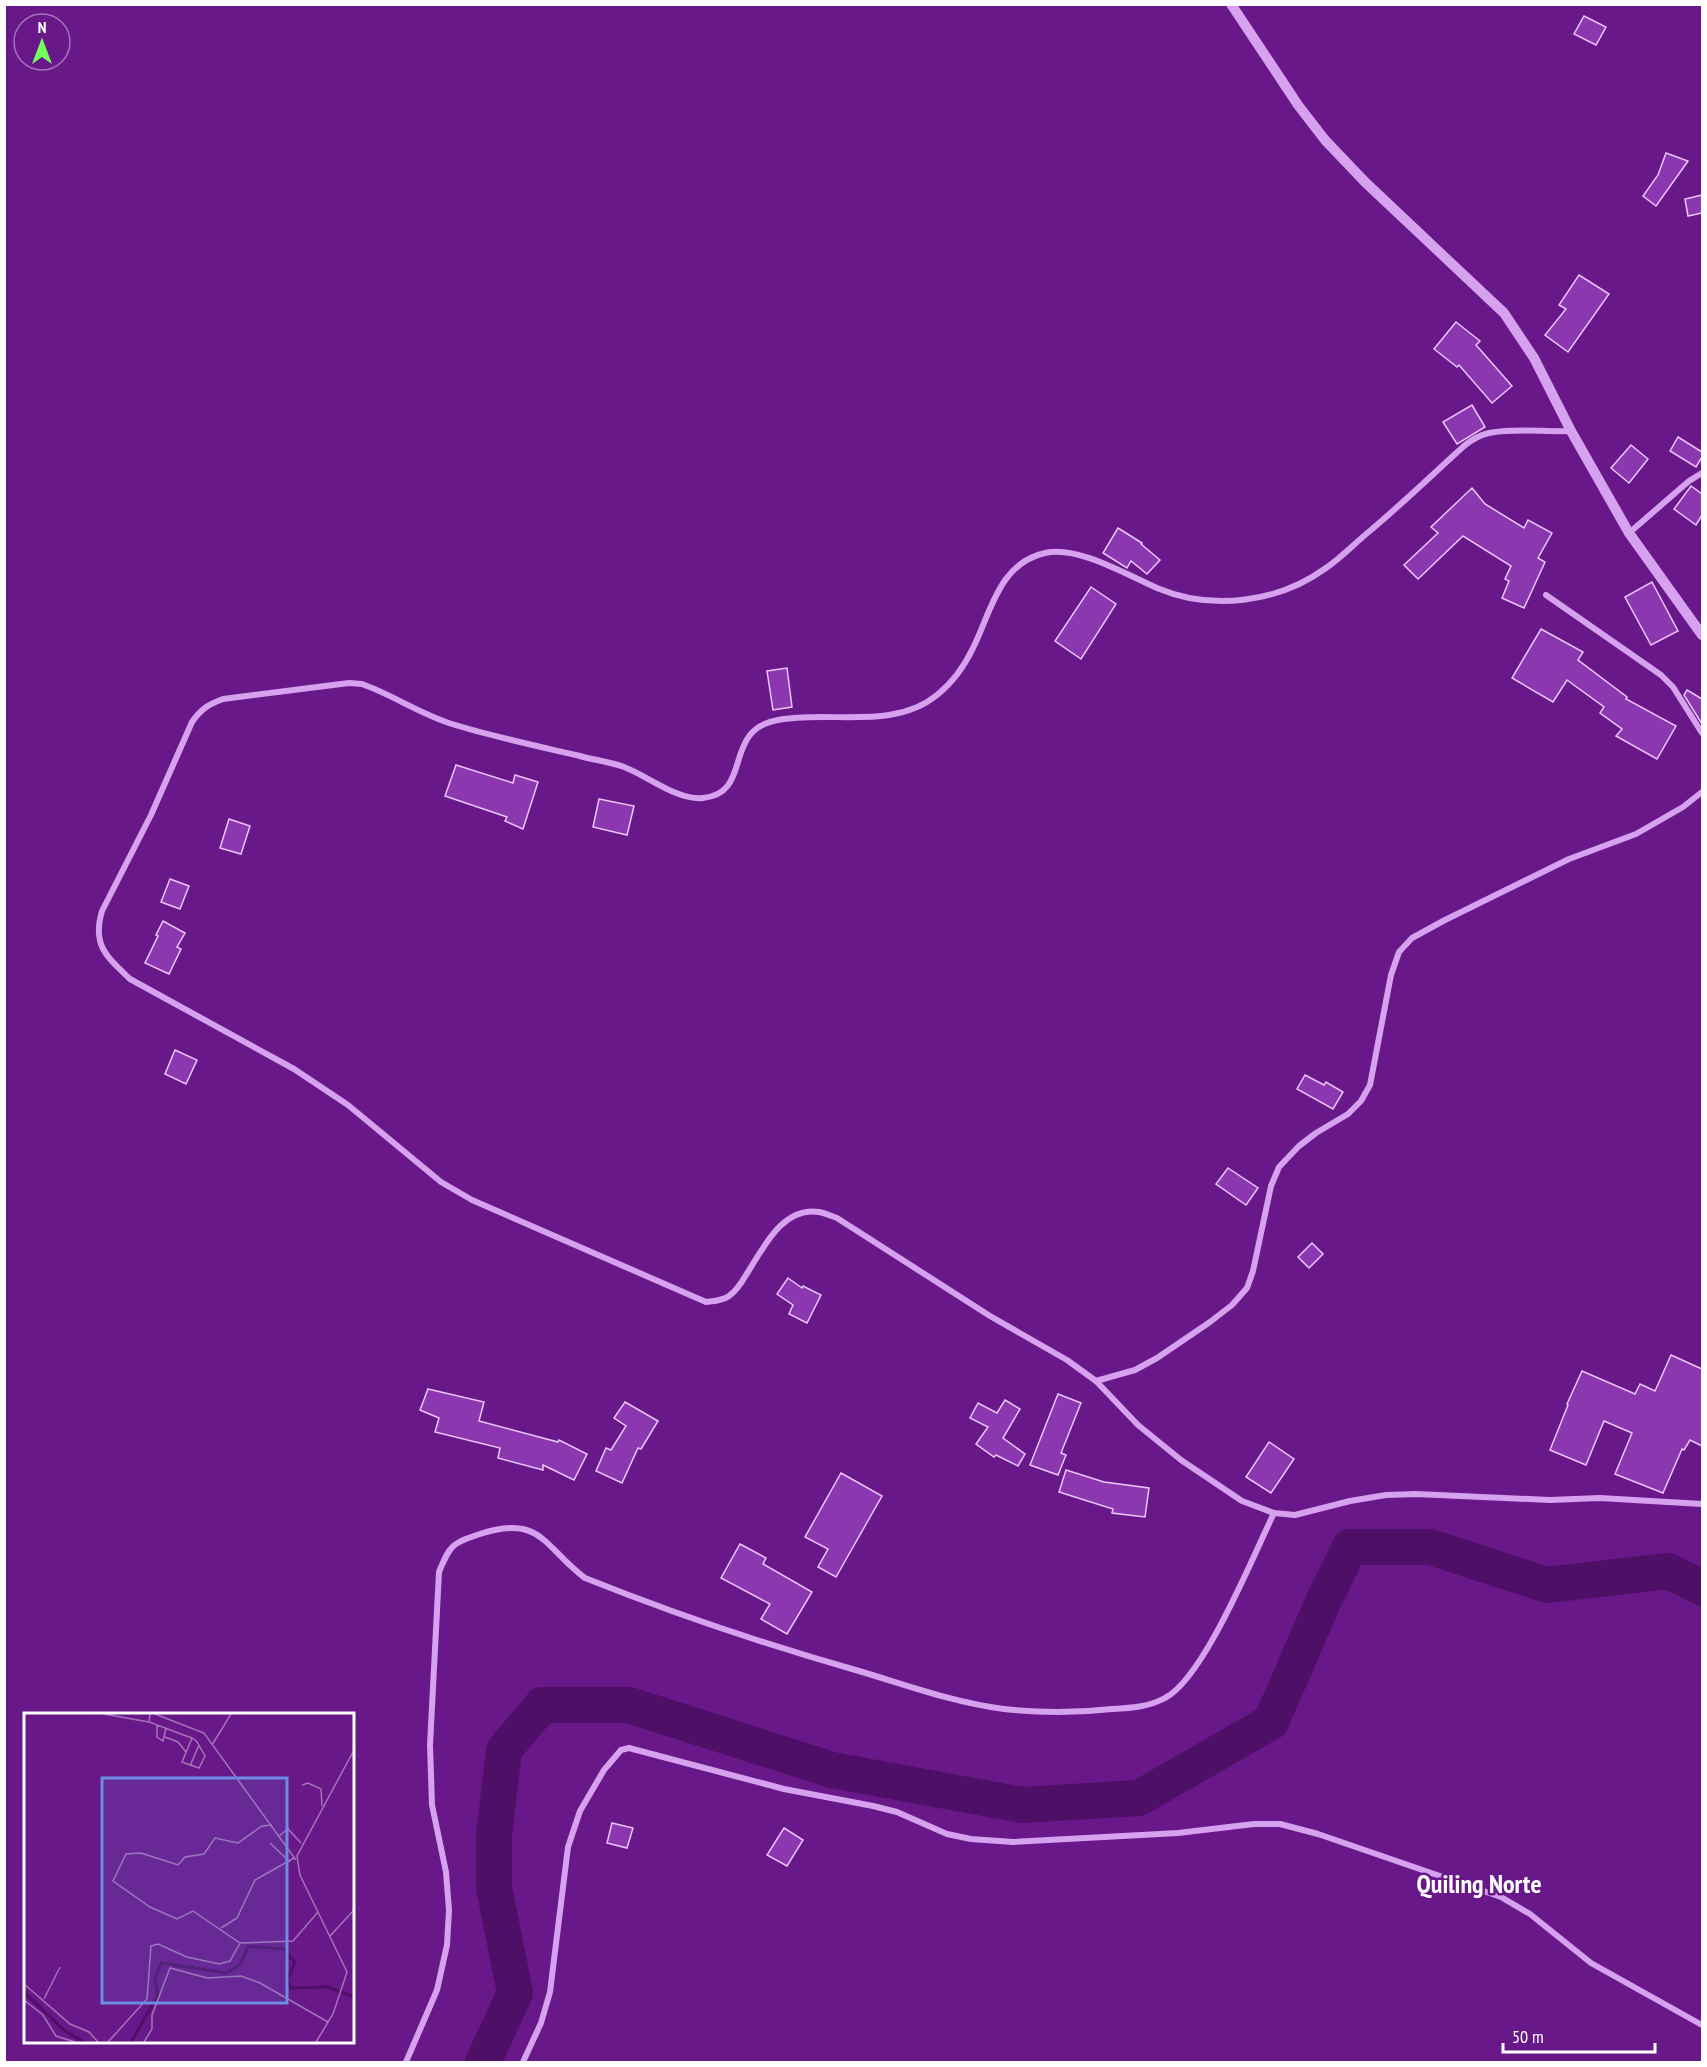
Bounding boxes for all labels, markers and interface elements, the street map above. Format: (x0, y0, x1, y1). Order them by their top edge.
north arrow (12, 12, 72, 72)
text: N (38, 17, 46, 37)
inset map (24, 1713, 354, 2043)
district label: Quiling Norte (1416, 1867, 1542, 1900)
scale bar (1503, 2016, 1654, 2054)
text: 50 m (1512, 2025, 1544, 2048)

